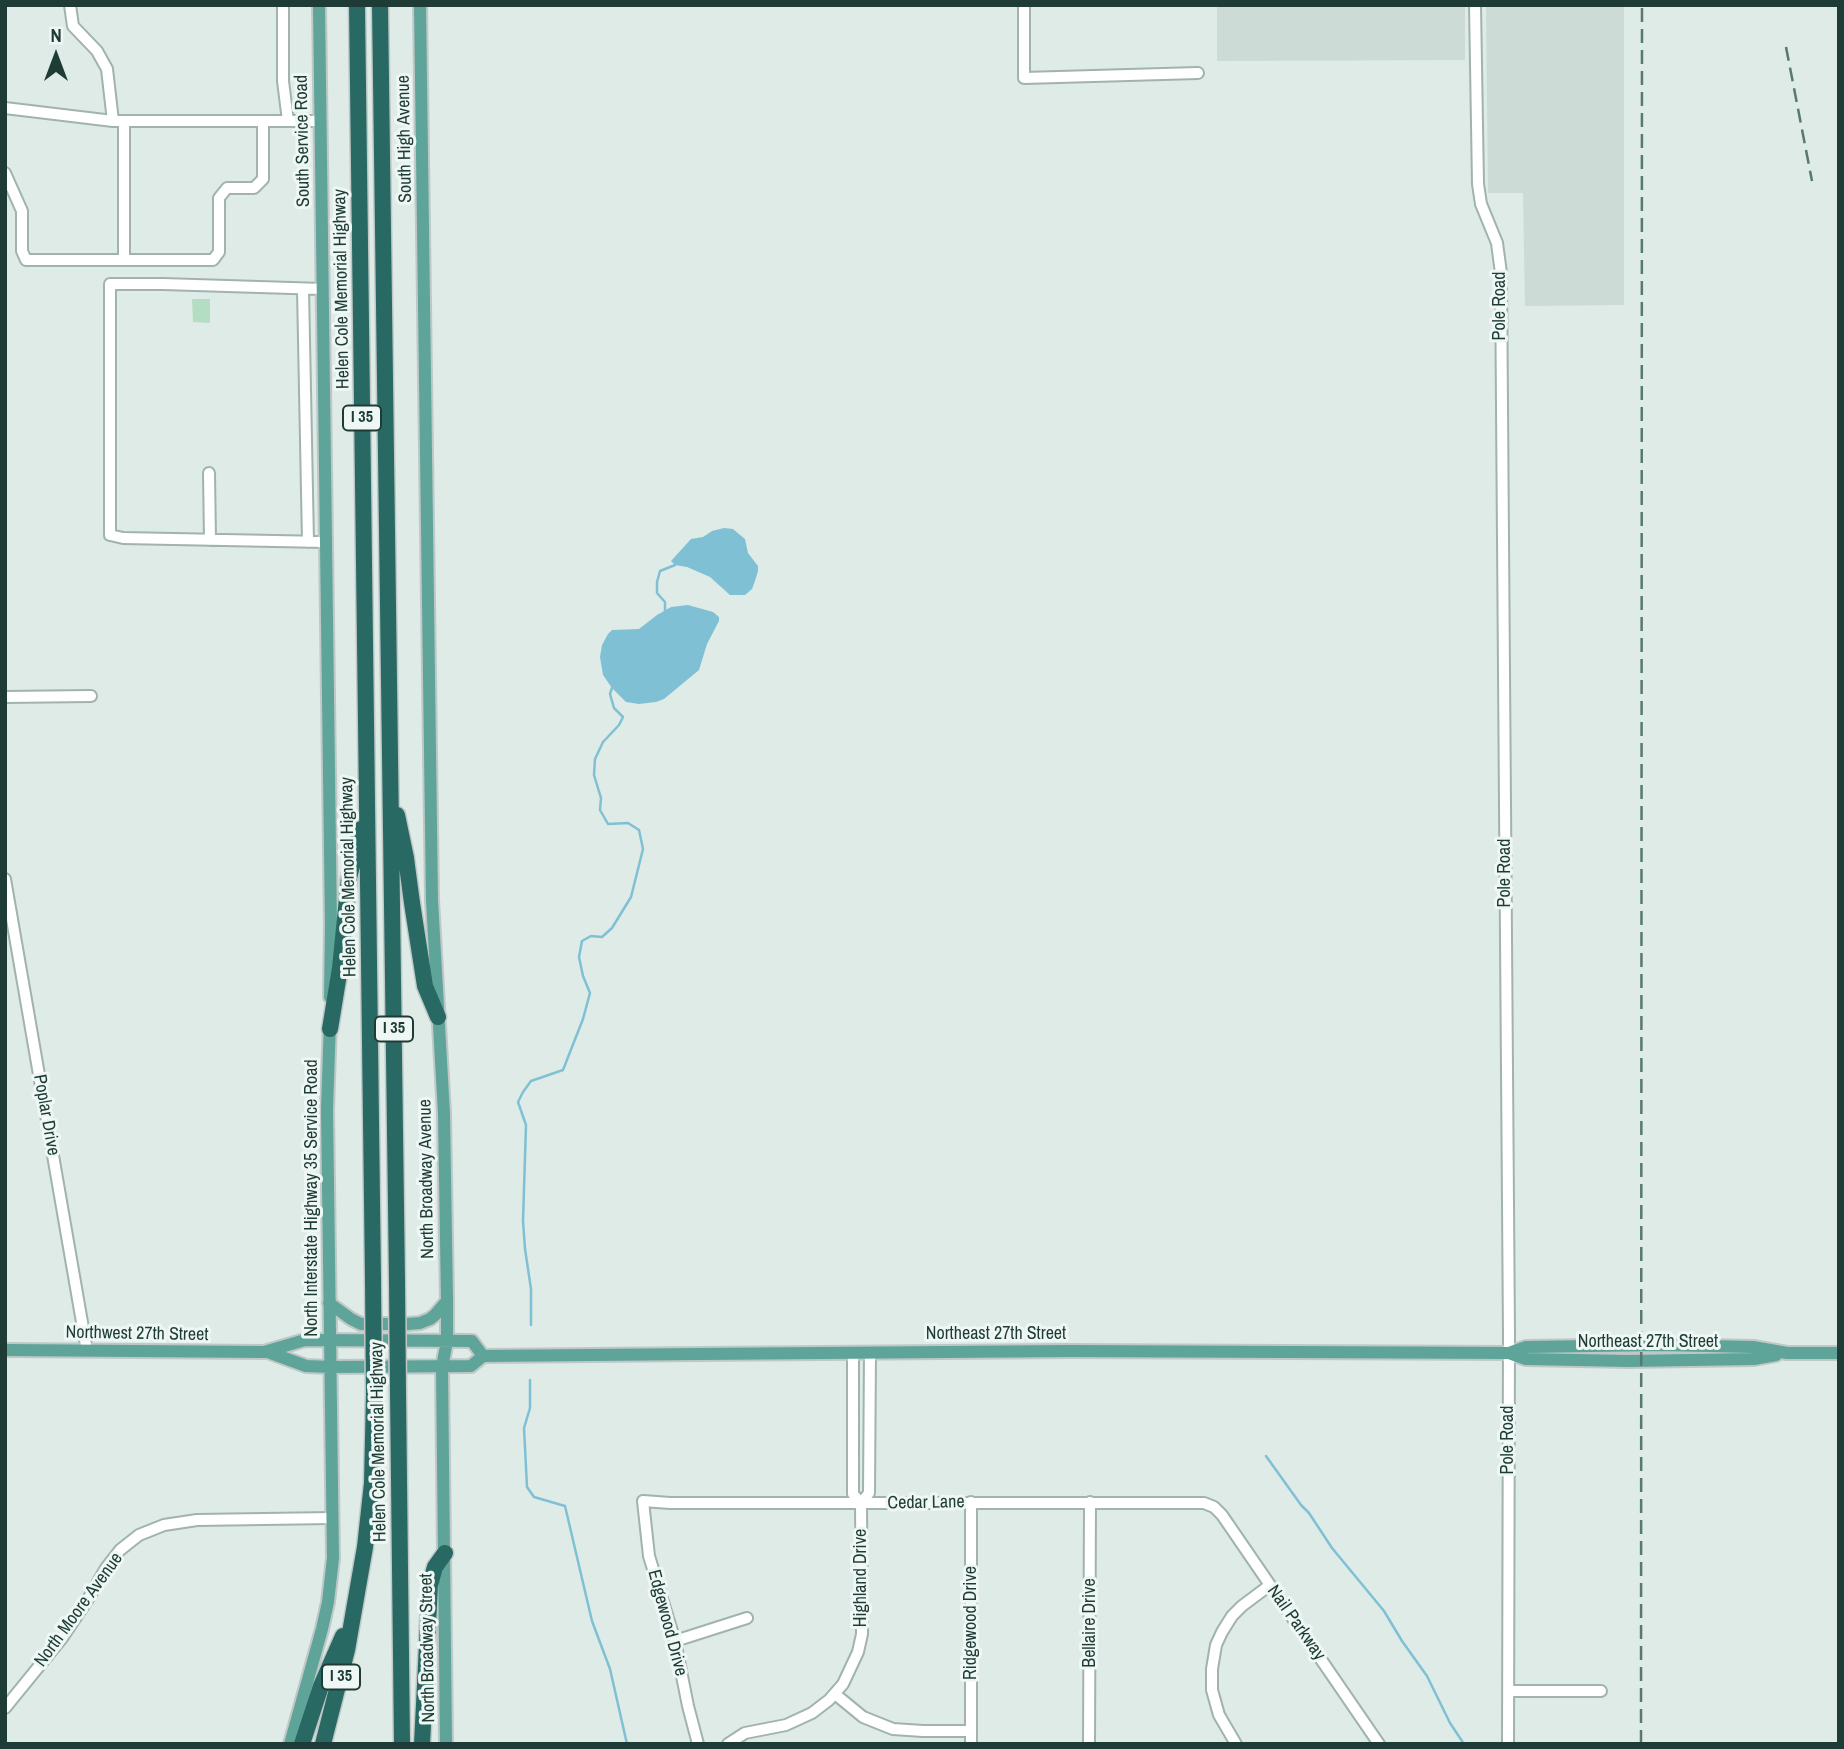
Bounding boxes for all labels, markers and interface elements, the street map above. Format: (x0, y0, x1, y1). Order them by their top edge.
north arrow (21, 21, 91, 91)
text: N (50, 22, 62, 48)
street label: South Service Road (291, 75, 315, 207)
street label: South High Avenue (393, 75, 417, 203)
street label: Helen Cole Memorial Highway (329, 189, 355, 389)
street label: Pole Road (1489, 272, 1511, 340)
road number: I 35 (343, 406, 381, 430)
street label: Helen Cole Memorial Highway (336, 777, 362, 977)
street label: Pole Road (1494, 839, 1516, 907)
road number: I 35 (375, 1016, 413, 1042)
street label: North Interstate Highway 35 Service Road (301, 1059, 323, 1337)
street label: Poplar Drive (28, 1073, 64, 1157)
street label: North Broadway Avenue (415, 1099, 439, 1259)
street label: Northwest 27th Street (65, 1322, 209, 1346)
street label: Northeast 27th Street (926, 1323, 1066, 1345)
street label: Northeast 27th Street (1578, 1331, 1718, 1353)
street label: Helen Cole Memorial Highway (366, 1342, 392, 1542)
street label: Pole Road (1497, 1406, 1519, 1474)
street label: Cedar Lane (887, 1492, 965, 1514)
street label: Highland Drive (850, 1529, 872, 1627)
street label: North Moore Avenue (30, 1549, 128, 1671)
street label: Ridgewood Drive (960, 1566, 982, 1680)
street label: Edgewood Drive (642, 1568, 692, 1678)
street label: North Broadway Street (416, 1573, 440, 1723)
street label: Bellaire Drive (1079, 1578, 1101, 1668)
street label: Nail Parkway (1262, 1581, 1330, 1665)
road number: I 35 (322, 1665, 360, 1690)

